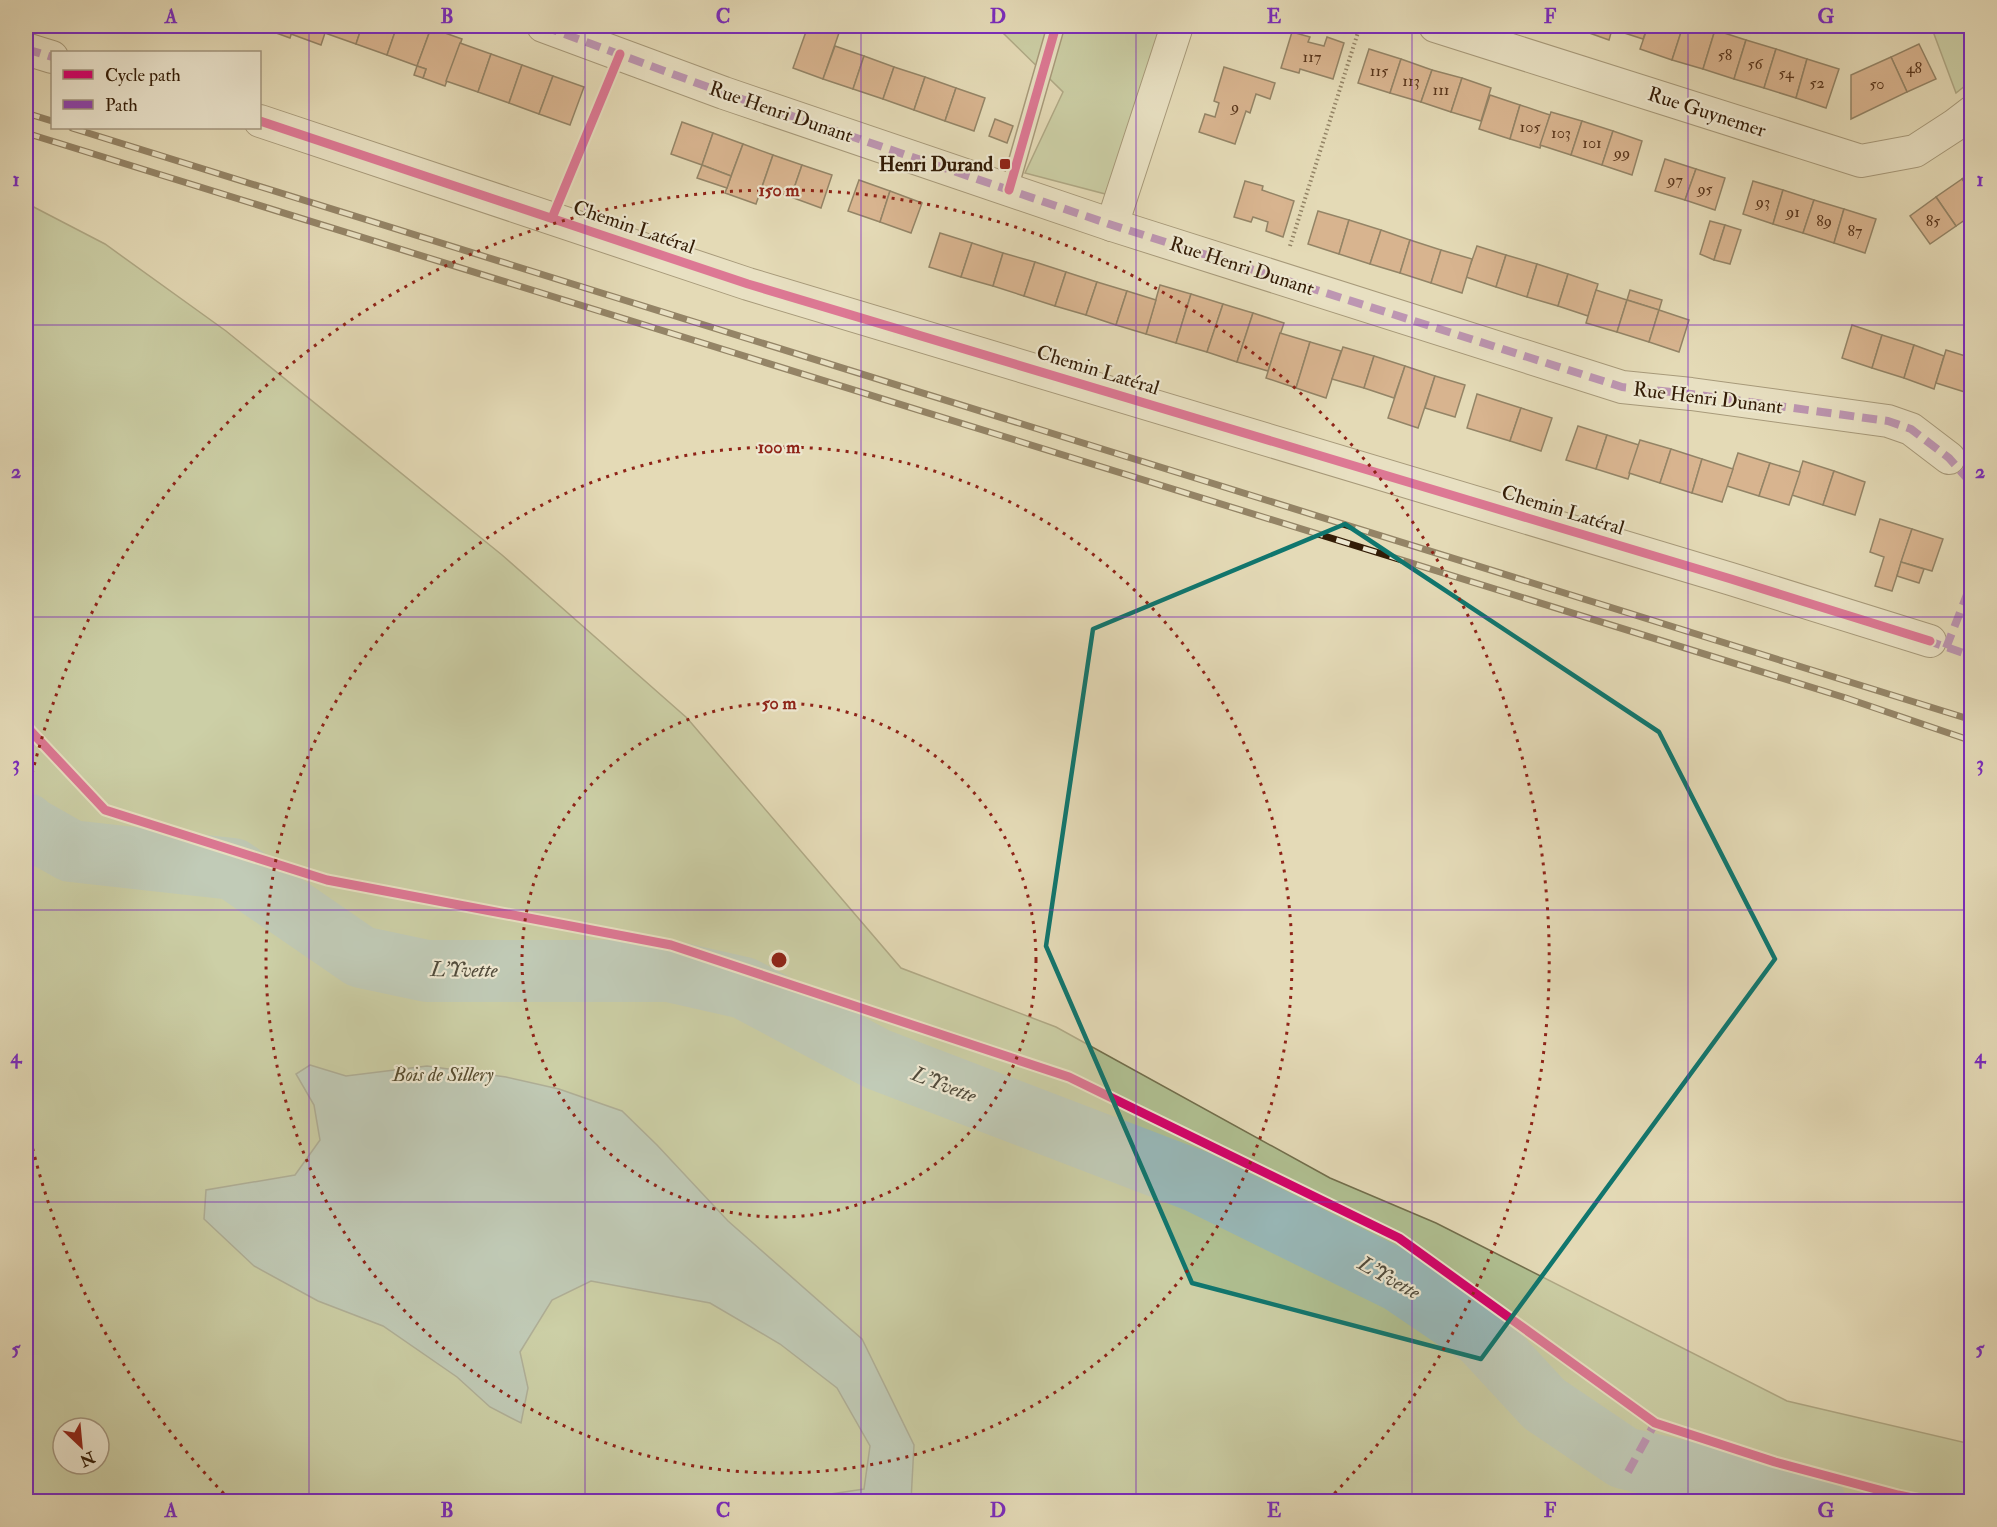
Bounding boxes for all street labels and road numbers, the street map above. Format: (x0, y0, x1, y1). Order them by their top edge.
street label: Rue Henri Dunant (706, 76, 857, 149)
street label: Rue Guynemer (1645, 81, 1770, 143)
street label: Chemin Latéral (570, 194, 698, 260)
street label: Rue Henri Dunant (1166, 231, 1318, 301)
street label: Chemin Latéral (1034, 339, 1162, 401)
street label: Rue Henri Dunant (1632, 376, 1785, 420)
street label: Chemin Latéral (1499, 479, 1627, 541)

